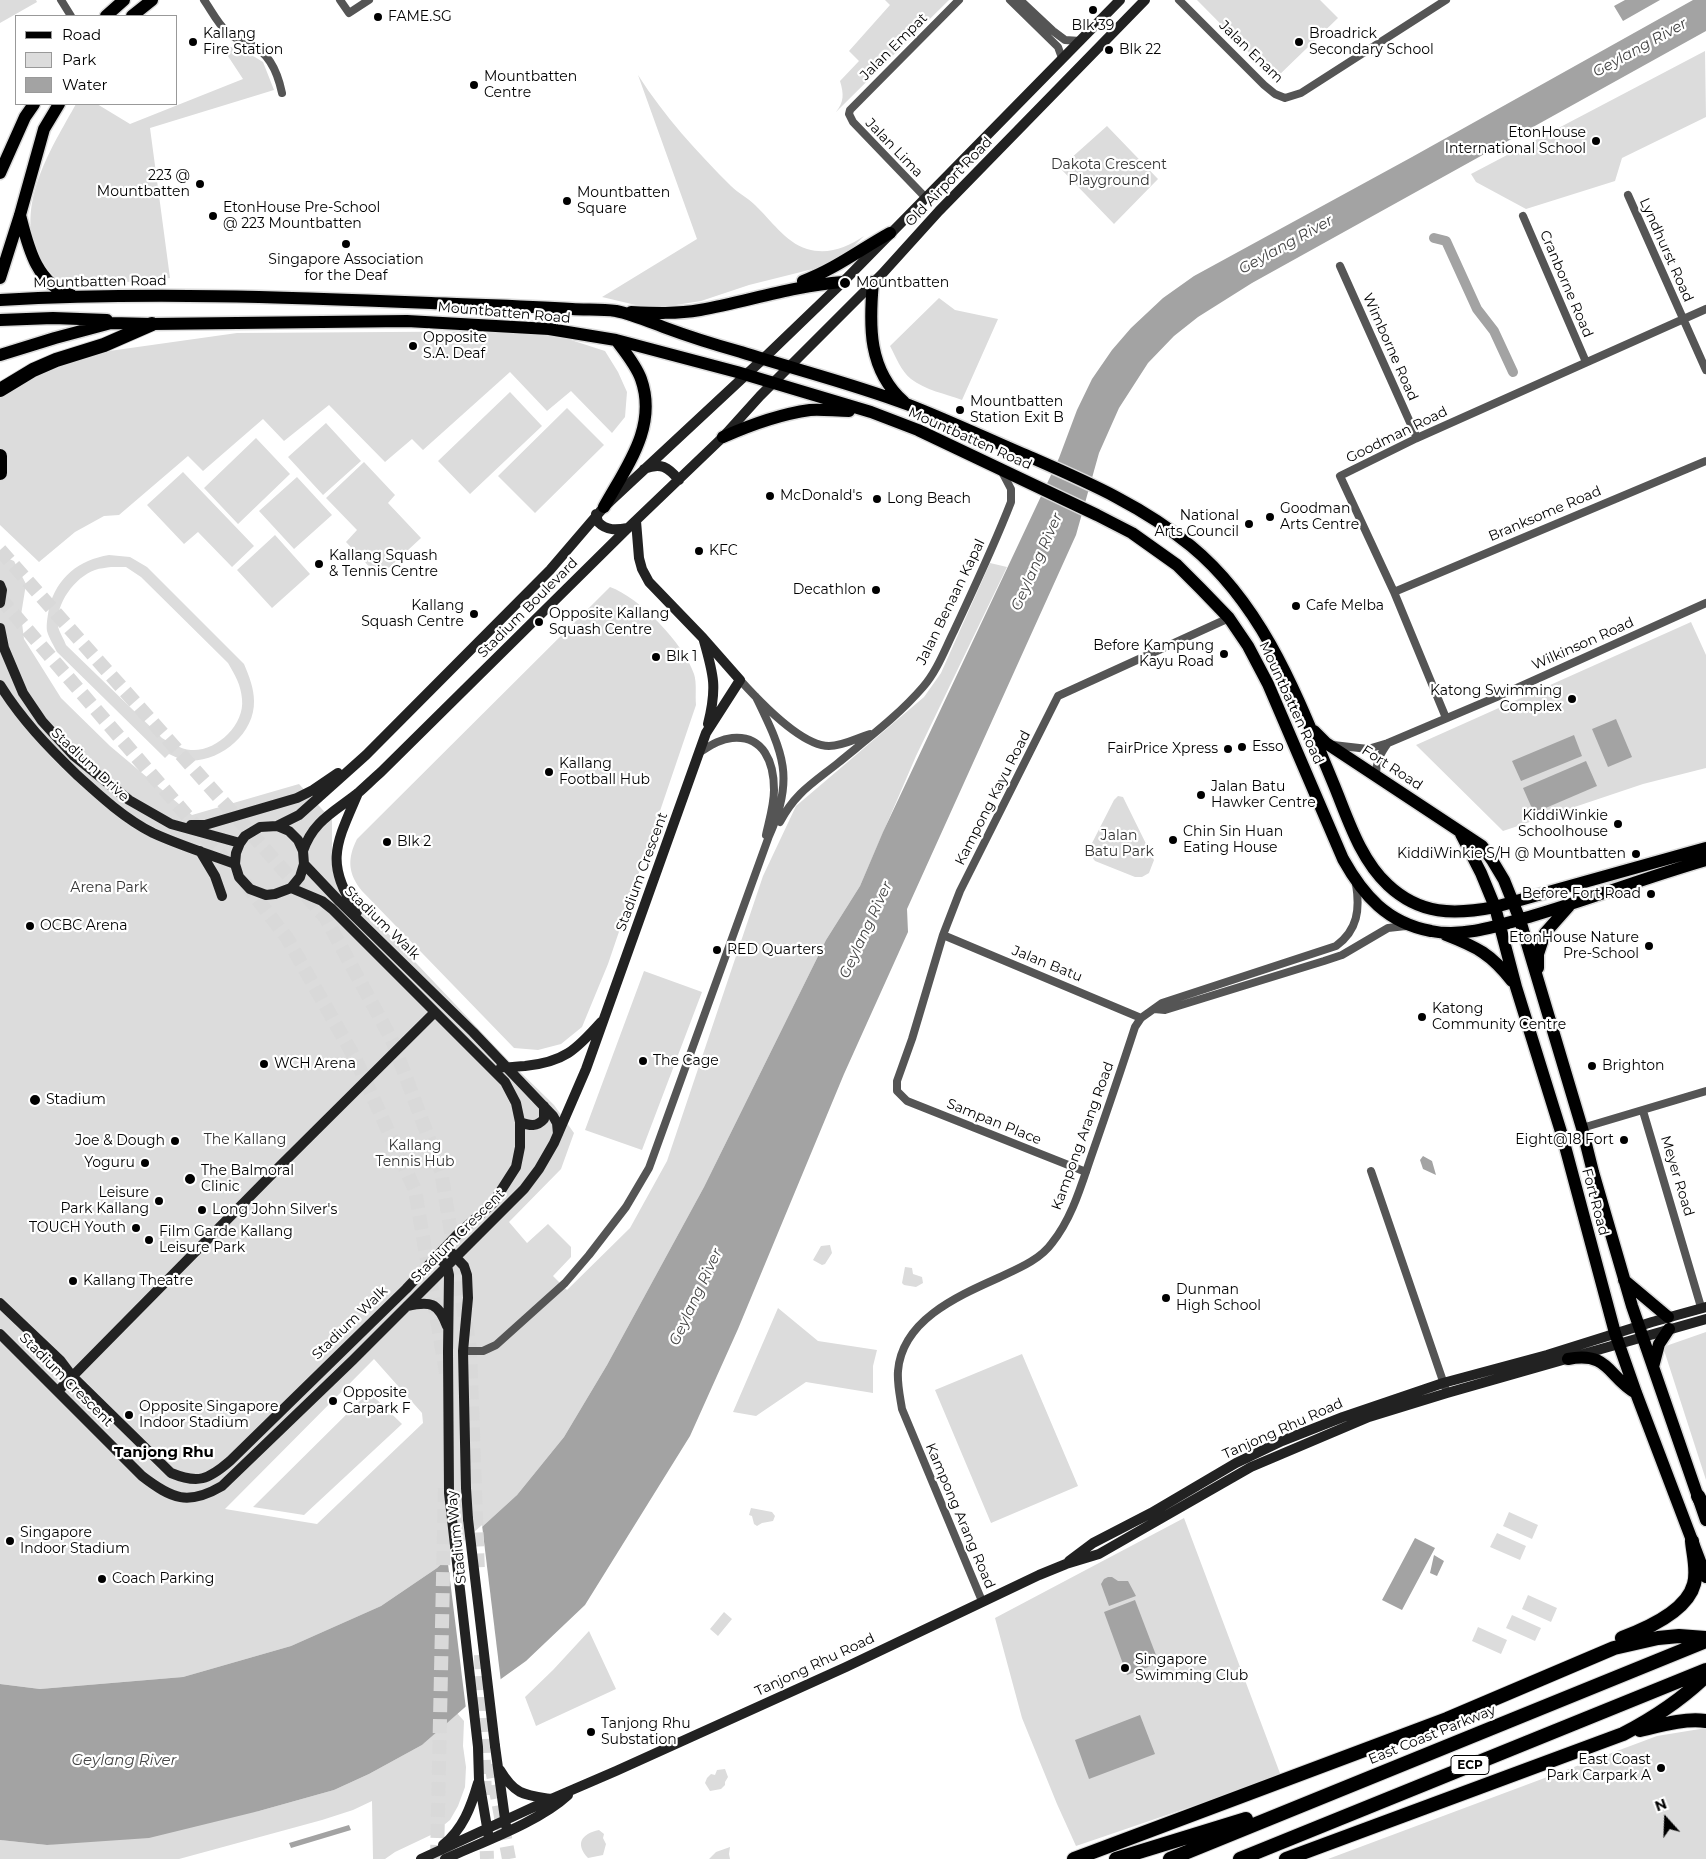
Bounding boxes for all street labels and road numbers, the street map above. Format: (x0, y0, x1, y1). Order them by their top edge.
street label: Jalan Empat (857, 10, 931, 84)
street label: Jalan Enam (1216, 17, 1286, 87)
street label: Jalan Lima (862, 115, 926, 181)
street label: Old Airport Road (902, 134, 996, 230)
street label: Lyndhurst Road (1636, 195, 1696, 305)
street label: Cranborne Road (1536, 228, 1596, 340)
street label: Mountbatten Road (33, 272, 167, 292)
street label: Wimborne Road (1359, 291, 1421, 403)
street label: Mountbatten Road (437, 299, 571, 327)
street label: Goodman Road (1344, 403, 1450, 467)
street label: Mountbatten Road (906, 404, 1034, 474)
street label: Branksome Road (1486, 483, 1604, 545)
street label: Jalan Benaan Kapal (913, 536, 989, 668)
street label: Stadium Boulevard (474, 554, 582, 662)
street label: Wilkinson Road (1529, 614, 1637, 674)
street label: Mountbatten Road (1255, 639, 1327, 767)
street label: Stadium Drive (48, 725, 132, 805)
street label: Kampong Kayu Road (952, 728, 1034, 868)
street label: Fort Road (1358, 742, 1426, 794)
street label: Stadium Crescent (613, 810, 671, 934)
street label: Stadium Walk (341, 883, 423, 963)
street label: Jalan Batu (1009, 942, 1085, 986)
street label: Kampong Arang Road (1048, 1060, 1118, 1212)
street label: Sampan Place (944, 1095, 1044, 1149)
street label: Meyer Road (1657, 1134, 1697, 1218)
street label: Fort Road (1578, 1166, 1612, 1238)
street label: Stadium Crescent (408, 1186, 508, 1286)
street label: Stadium Walk (309, 1283, 391, 1363)
street label: Stadium Crescent (16, 1330, 116, 1430)
street label: Tanjong Rhu Road (1220, 1395, 1346, 1463)
street label: Kampong Arang Road (922, 1441, 998, 1591)
street label: Stadium Way (444, 1489, 470, 1585)
street label: Tanjong Rhu Road (753, 1630, 877, 1700)
street label: East Coast Parkway (1366, 1702, 1498, 1768)
road number: ECP (1451, 1756, 1489, 1774)

